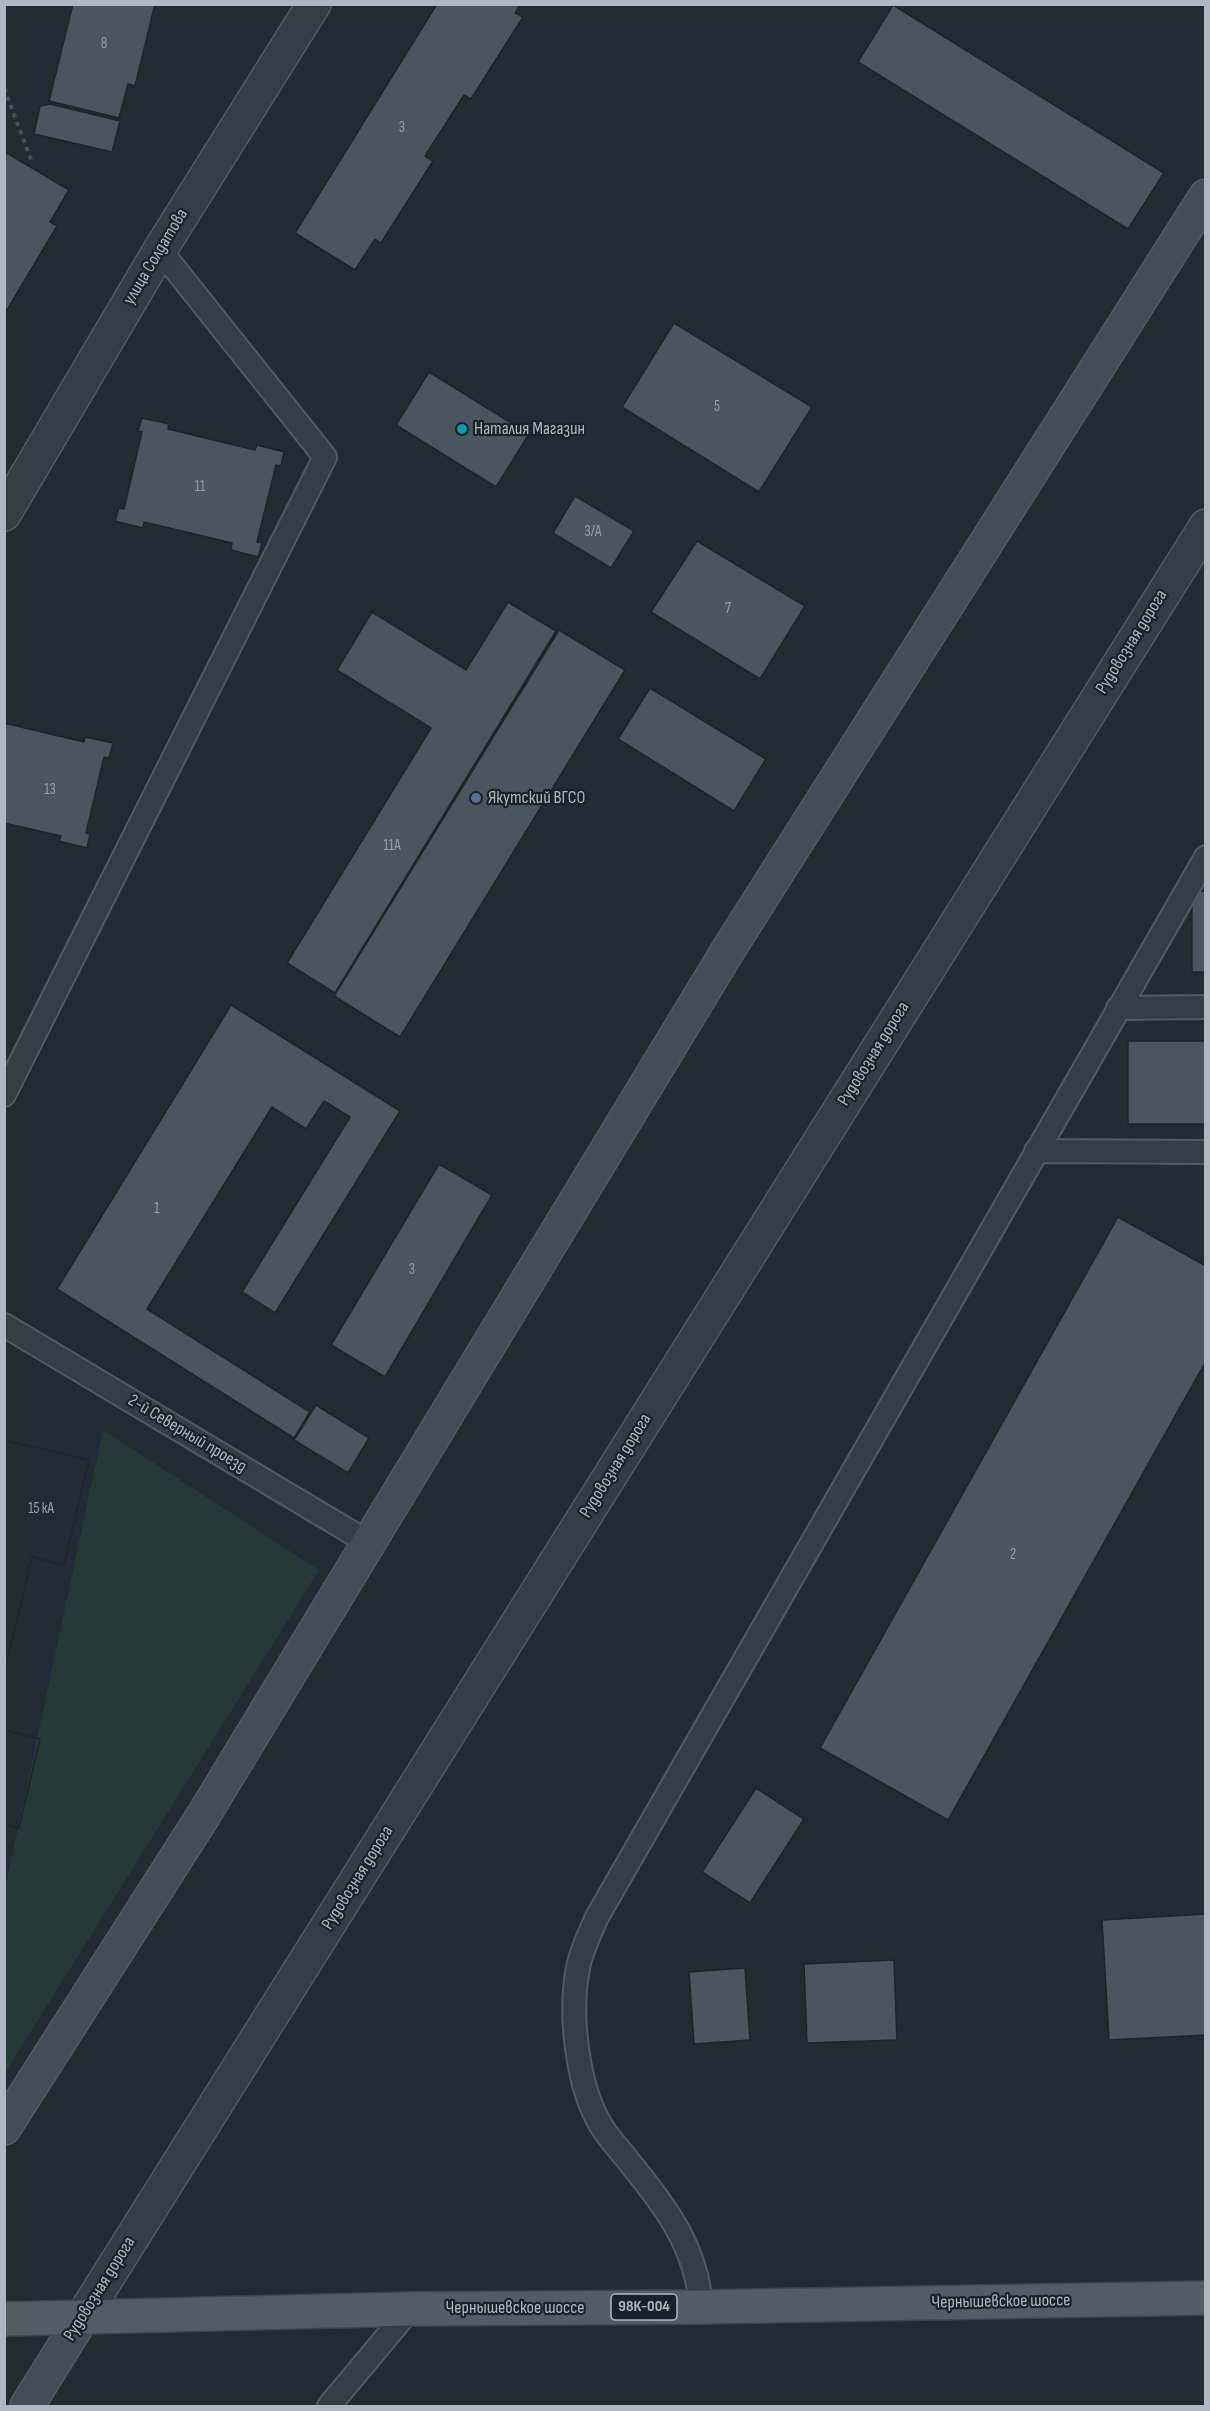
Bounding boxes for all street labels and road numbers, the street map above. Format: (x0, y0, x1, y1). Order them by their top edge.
street label: улица Солдатова (119, 205, 193, 309)
street label: Рудовозная дорога (1091, 586, 1173, 698)
street label: Рудовозная дорога (833, 998, 915, 1110)
street label: 2-й Северный проезд (124, 1390, 250, 1478)
street label: Рудовозная дорога (575, 1410, 657, 1522)
street label: Рудовозная дорога (317, 1822, 399, 1934)
street label: Рудовозная дорога (59, 2233, 141, 2345)
street label: Чернышевское шоссе (931, 2290, 1071, 2314)
road number: 98К-004 (611, 2294, 677, 2320)
street label: Чернышевское шоссе (445, 2297, 585, 2319)

